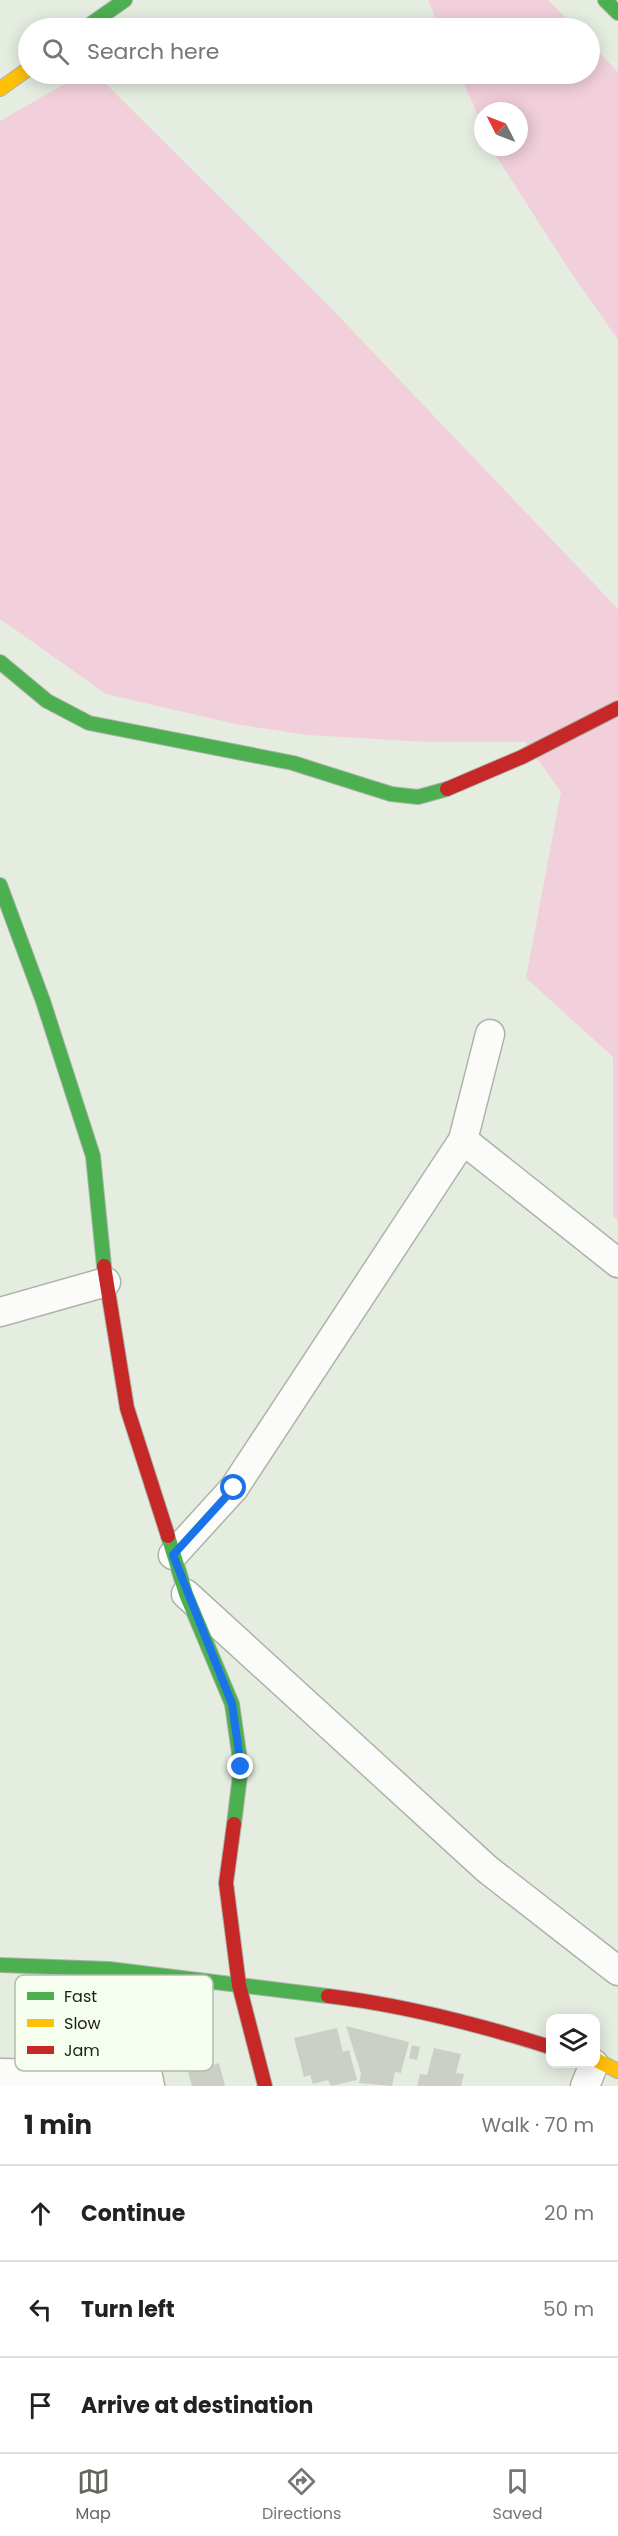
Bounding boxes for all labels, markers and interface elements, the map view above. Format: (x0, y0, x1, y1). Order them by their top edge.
search box (18, 18, 600, 84)
icon: search (39, 35, 72, 68)
text: Search here (87, 36, 220, 67)
north arrow (474, 102, 528, 156)
route start (220, 1474, 246, 1500)
route end (227, 1753, 253, 1779)
legend (15, 1975, 213, 2071)
text: Fast (64, 1985, 97, 2008)
text: Slow (64, 2012, 101, 2035)
map controls (546, 2014, 600, 2068)
button: layers (546, 2014, 600, 2068)
text: Jam (64, 2039, 100, 2062)
text: 1 min (24, 2107, 92, 2143)
text: Walk · 70 m (481, 2111, 594, 2139)
icon: ahead (24, 2197, 57, 2230)
text: Continue (81, 2198, 185, 2229)
text: 20 m (544, 2199, 594, 2227)
icon: left (24, 2293, 57, 2326)
text: Turn left (81, 2294, 175, 2325)
text: 50 m (543, 2295, 594, 2323)
icon: arrive (24, 2389, 57, 2422)
text: Arrive at destination (81, 2390, 313, 2421)
tab: Map (76, 2465, 111, 2526)
tab: Directions (262, 2465, 341, 2526)
tab: Saved (493, 2465, 542, 2526)

